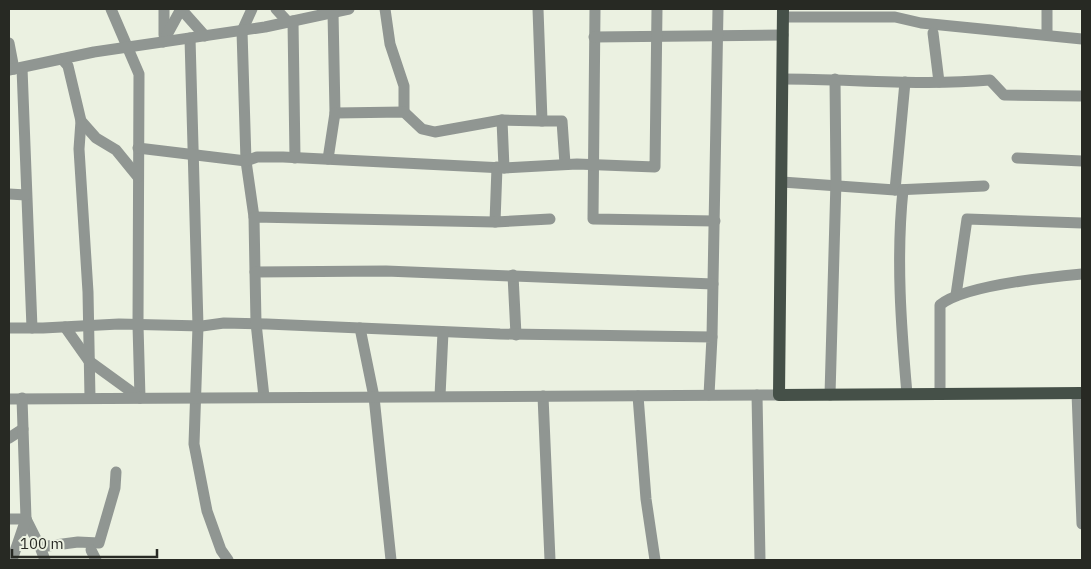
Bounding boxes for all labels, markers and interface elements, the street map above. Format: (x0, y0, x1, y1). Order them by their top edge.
scale bar (12, 526, 158, 558)
text: 100 m (20, 534, 64, 553)

